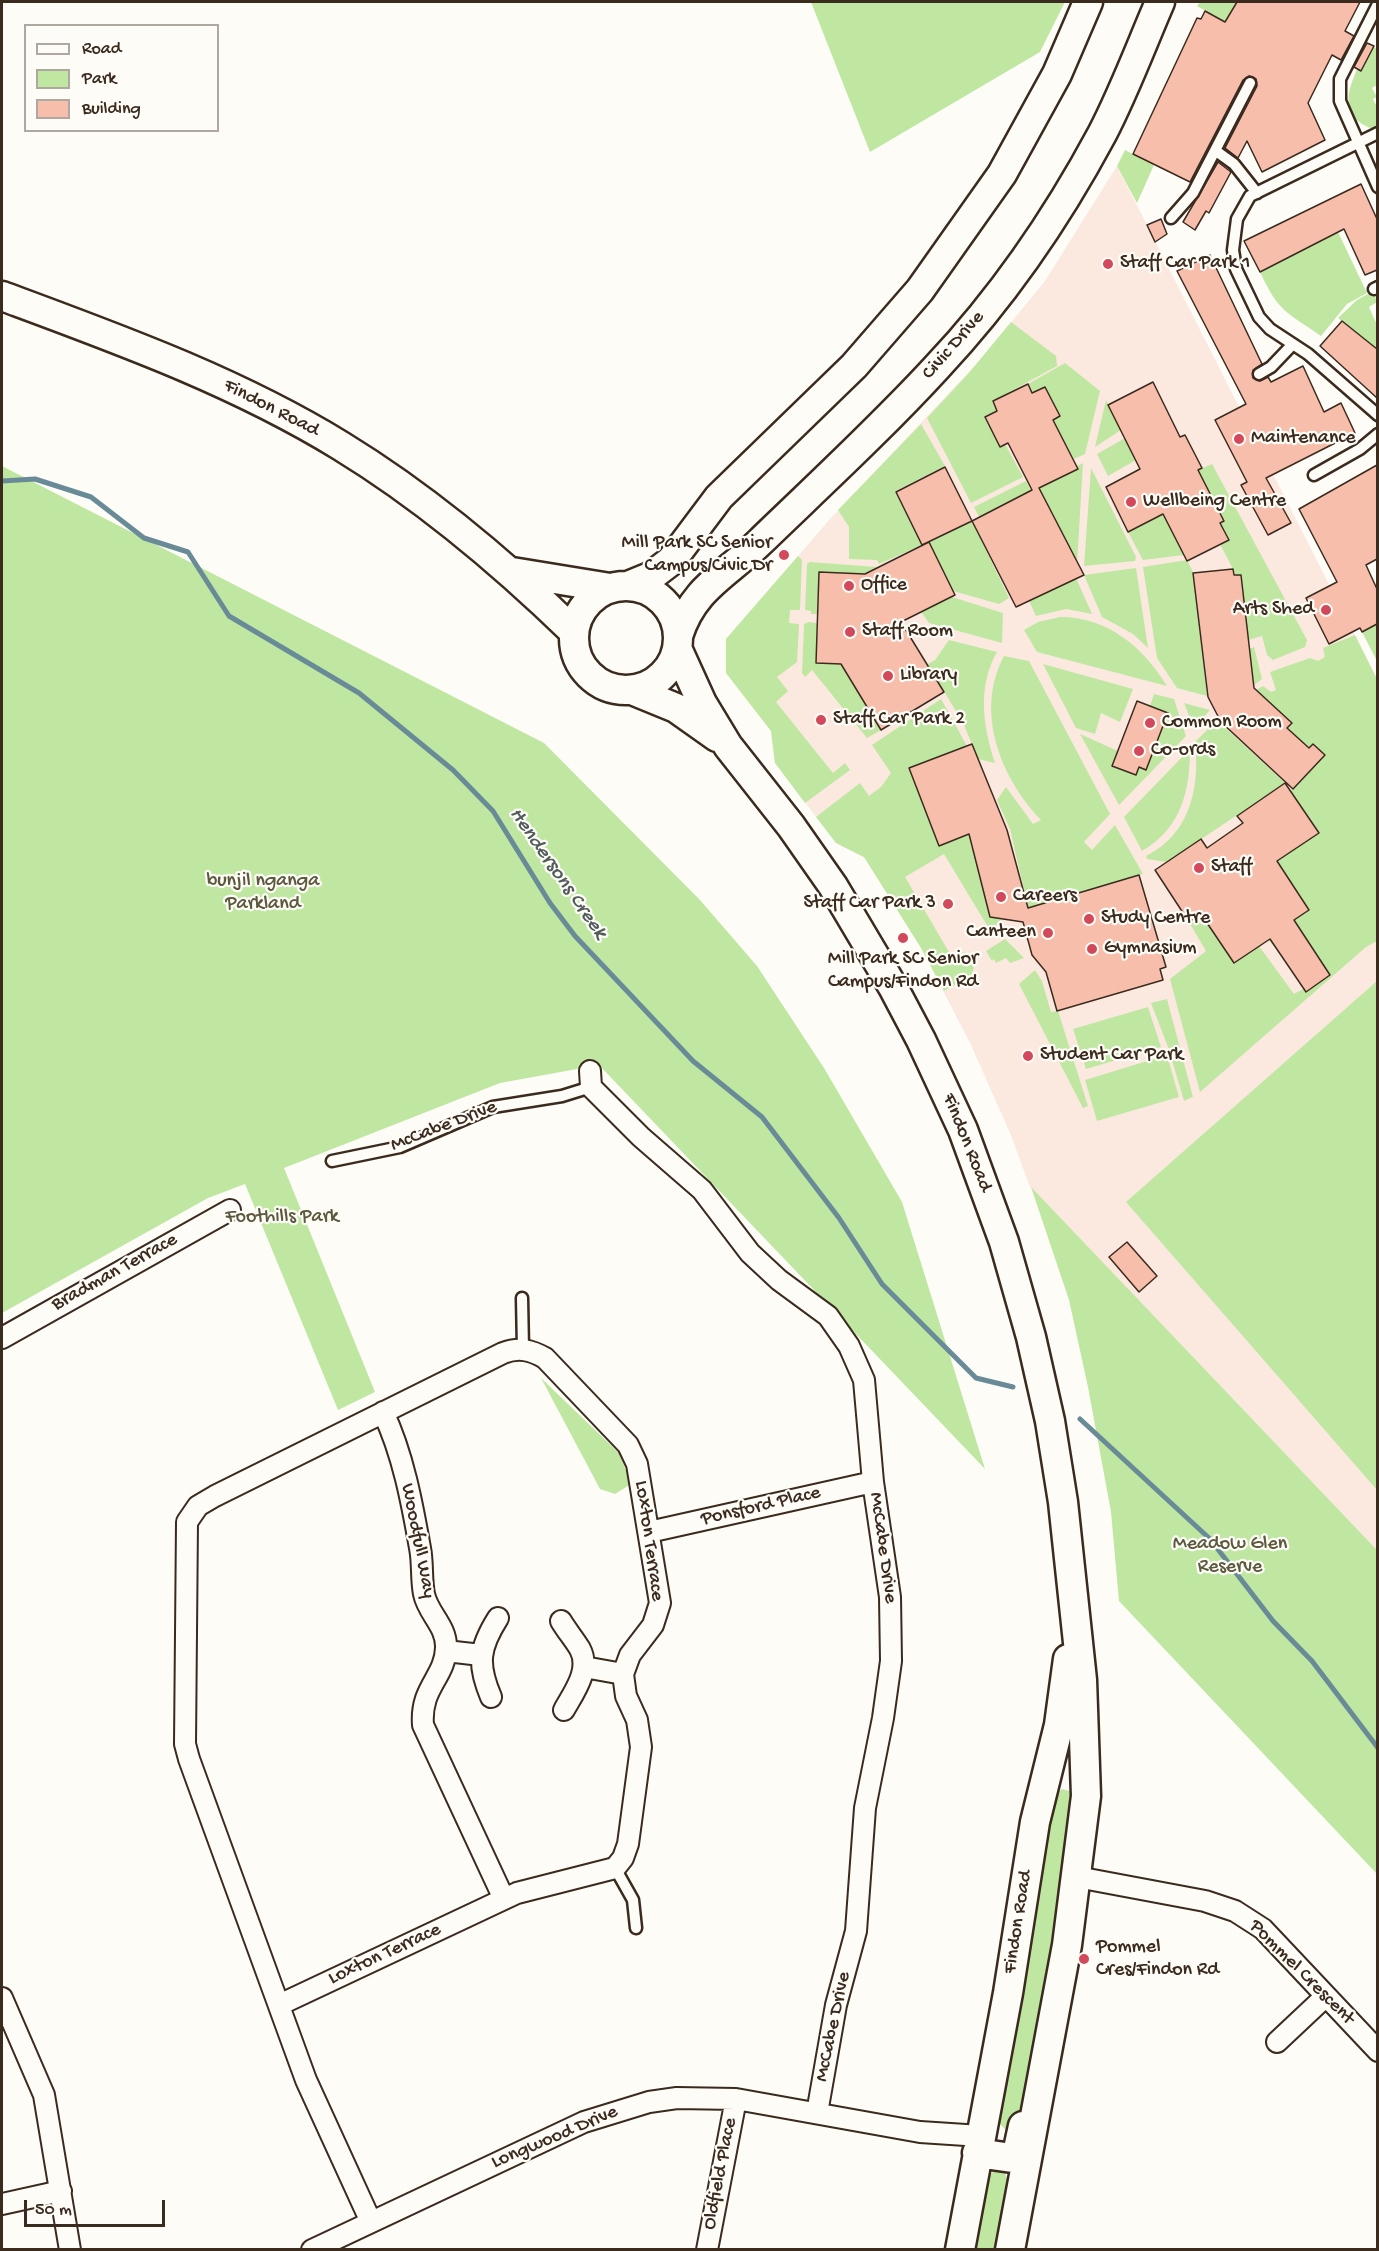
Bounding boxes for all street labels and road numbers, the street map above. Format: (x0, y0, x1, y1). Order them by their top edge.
street label: Civic Drive (918, 307, 990, 385)
street label: Findon Road (219, 375, 323, 443)
street label: Findon Road (935, 1090, 997, 1196)
street label: McCabe Drive (388, 1096, 500, 1158)
street label: Bradman Terrace (48, 1229, 182, 1317)
street label: Loxton Terrace (628, 1479, 668, 1603)
street label: Woodfull Way (394, 1482, 440, 1600)
street label: Ponsford Place (699, 1482, 823, 1532)
street label: McCabe Drive (862, 1491, 902, 1605)
street label: Findon Road (999, 1869, 1039, 1975)
street label: Pommel Crescent (1243, 1915, 1359, 2031)
street label: Loxton Terrace (325, 1918, 445, 1992)
street label: McCabe Drive (811, 1970, 857, 2084)
street label: Longwood Drive (488, 2101, 622, 2175)
street label: Oldfield Place (698, 2116, 744, 2232)

